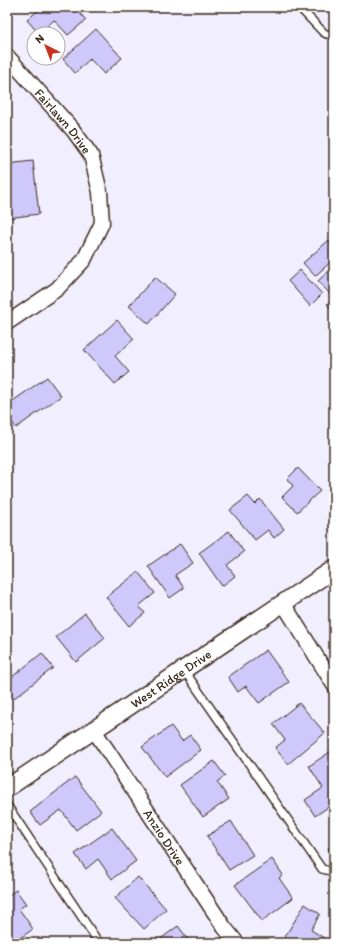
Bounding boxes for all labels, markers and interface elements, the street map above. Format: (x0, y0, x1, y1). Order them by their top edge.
north arrow (26, 26, 66, 66)
text: N (33, 32, 47, 46)
street label: Fairlawn Drive (32, 85, 95, 156)
street label: West Ridge Drive (127, 646, 214, 711)
street label: Anzio Drive (141, 806, 188, 868)

